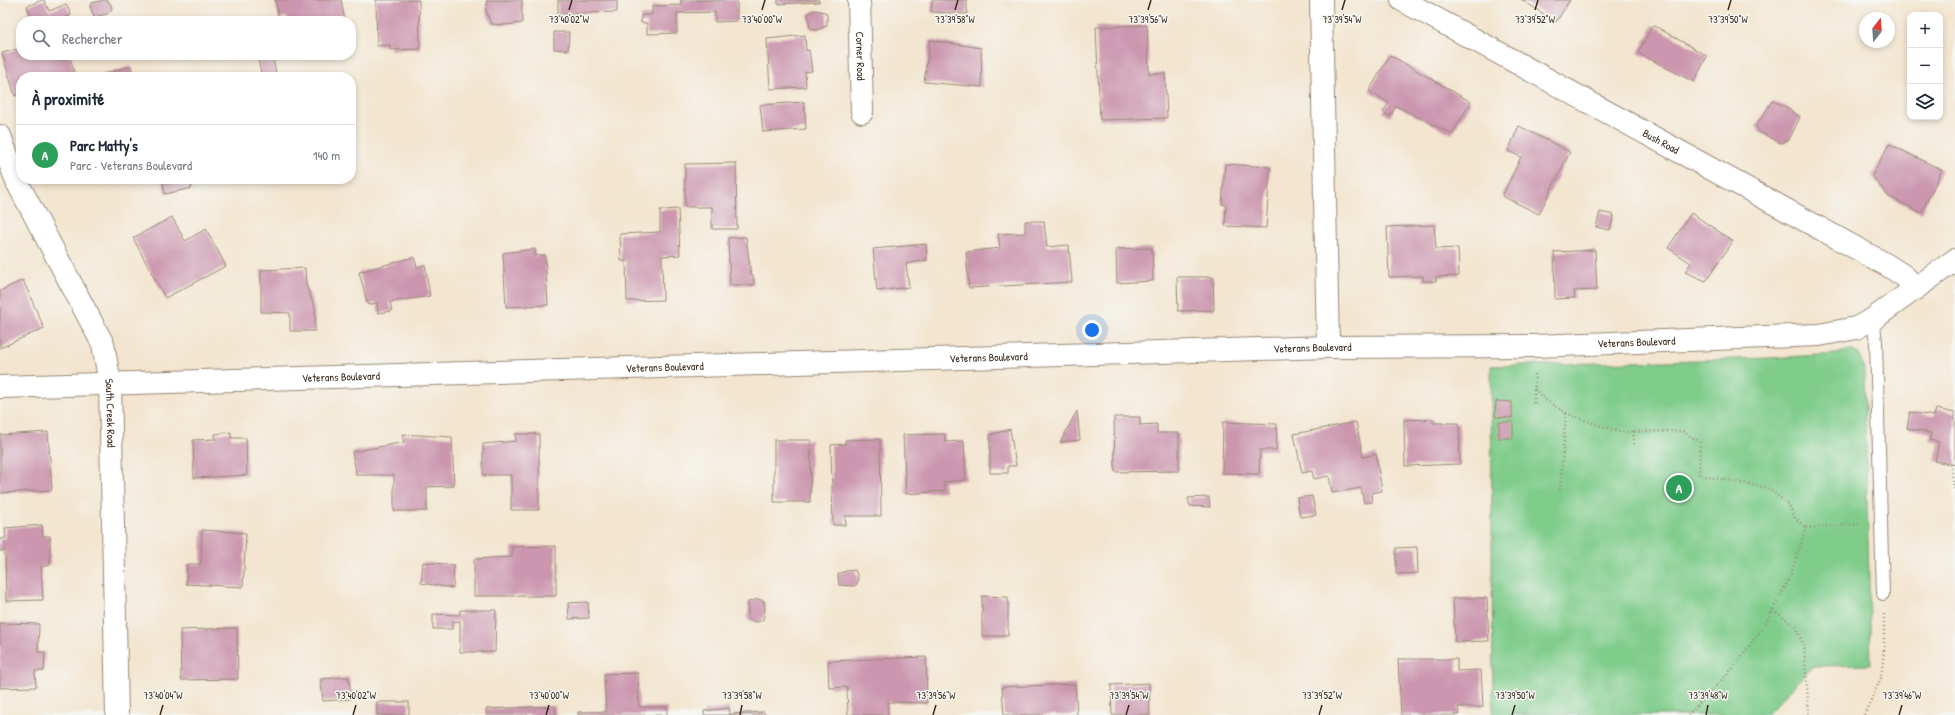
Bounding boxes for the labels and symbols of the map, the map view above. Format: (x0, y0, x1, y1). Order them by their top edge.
north arrow (1859, 12, 1895, 48)
text: 73°40'02"W (549, 13, 590, 26)
text: 73°40'00"W (742, 13, 783, 26)
text: 73°39'58"W (935, 13, 975, 26)
text: 73°39'56"W (1129, 13, 1168, 26)
text: 73°39'54"W (1323, 13, 1362, 26)
text: 73°39'52"W (1515, 13, 1556, 26)
text: 73°39'50"W (1708, 13, 1749, 26)
street label: Corner Road (853, 31, 868, 81)
street label: Bush Road (1640, 126, 1682, 157)
your location (1082, 320, 1102, 340)
street label: Veterans Boulevard (1597, 334, 1676, 351)
street label: Veterans Boulevard (1273, 340, 1352, 356)
street label: Veterans Boulevard (949, 349, 1029, 365)
street label: Veterans Boulevard (625, 359, 705, 375)
street label: Veterans Boulevard (302, 369, 381, 385)
street label: South Creek Road (102, 377, 118, 448)
pin: A (1666, 473, 1692, 503)
text: 73°40'04"W (143, 689, 183, 702)
text: 73°40'02"W (336, 689, 377, 702)
text: 73°40'00"W (529, 689, 570, 702)
text: 73°39'58"W (722, 689, 762, 702)
text: 73°39'56"W (917, 689, 956, 702)
text: 73°39'54"W (1110, 689, 1149, 702)
text: 73°39'52"W (1302, 689, 1343, 702)
text: 73°39'50"W (1495, 689, 1536, 702)
text: 73°39'48"W (1689, 689, 1728, 702)
text: 73°39'46"W (1883, 689, 1922, 702)

